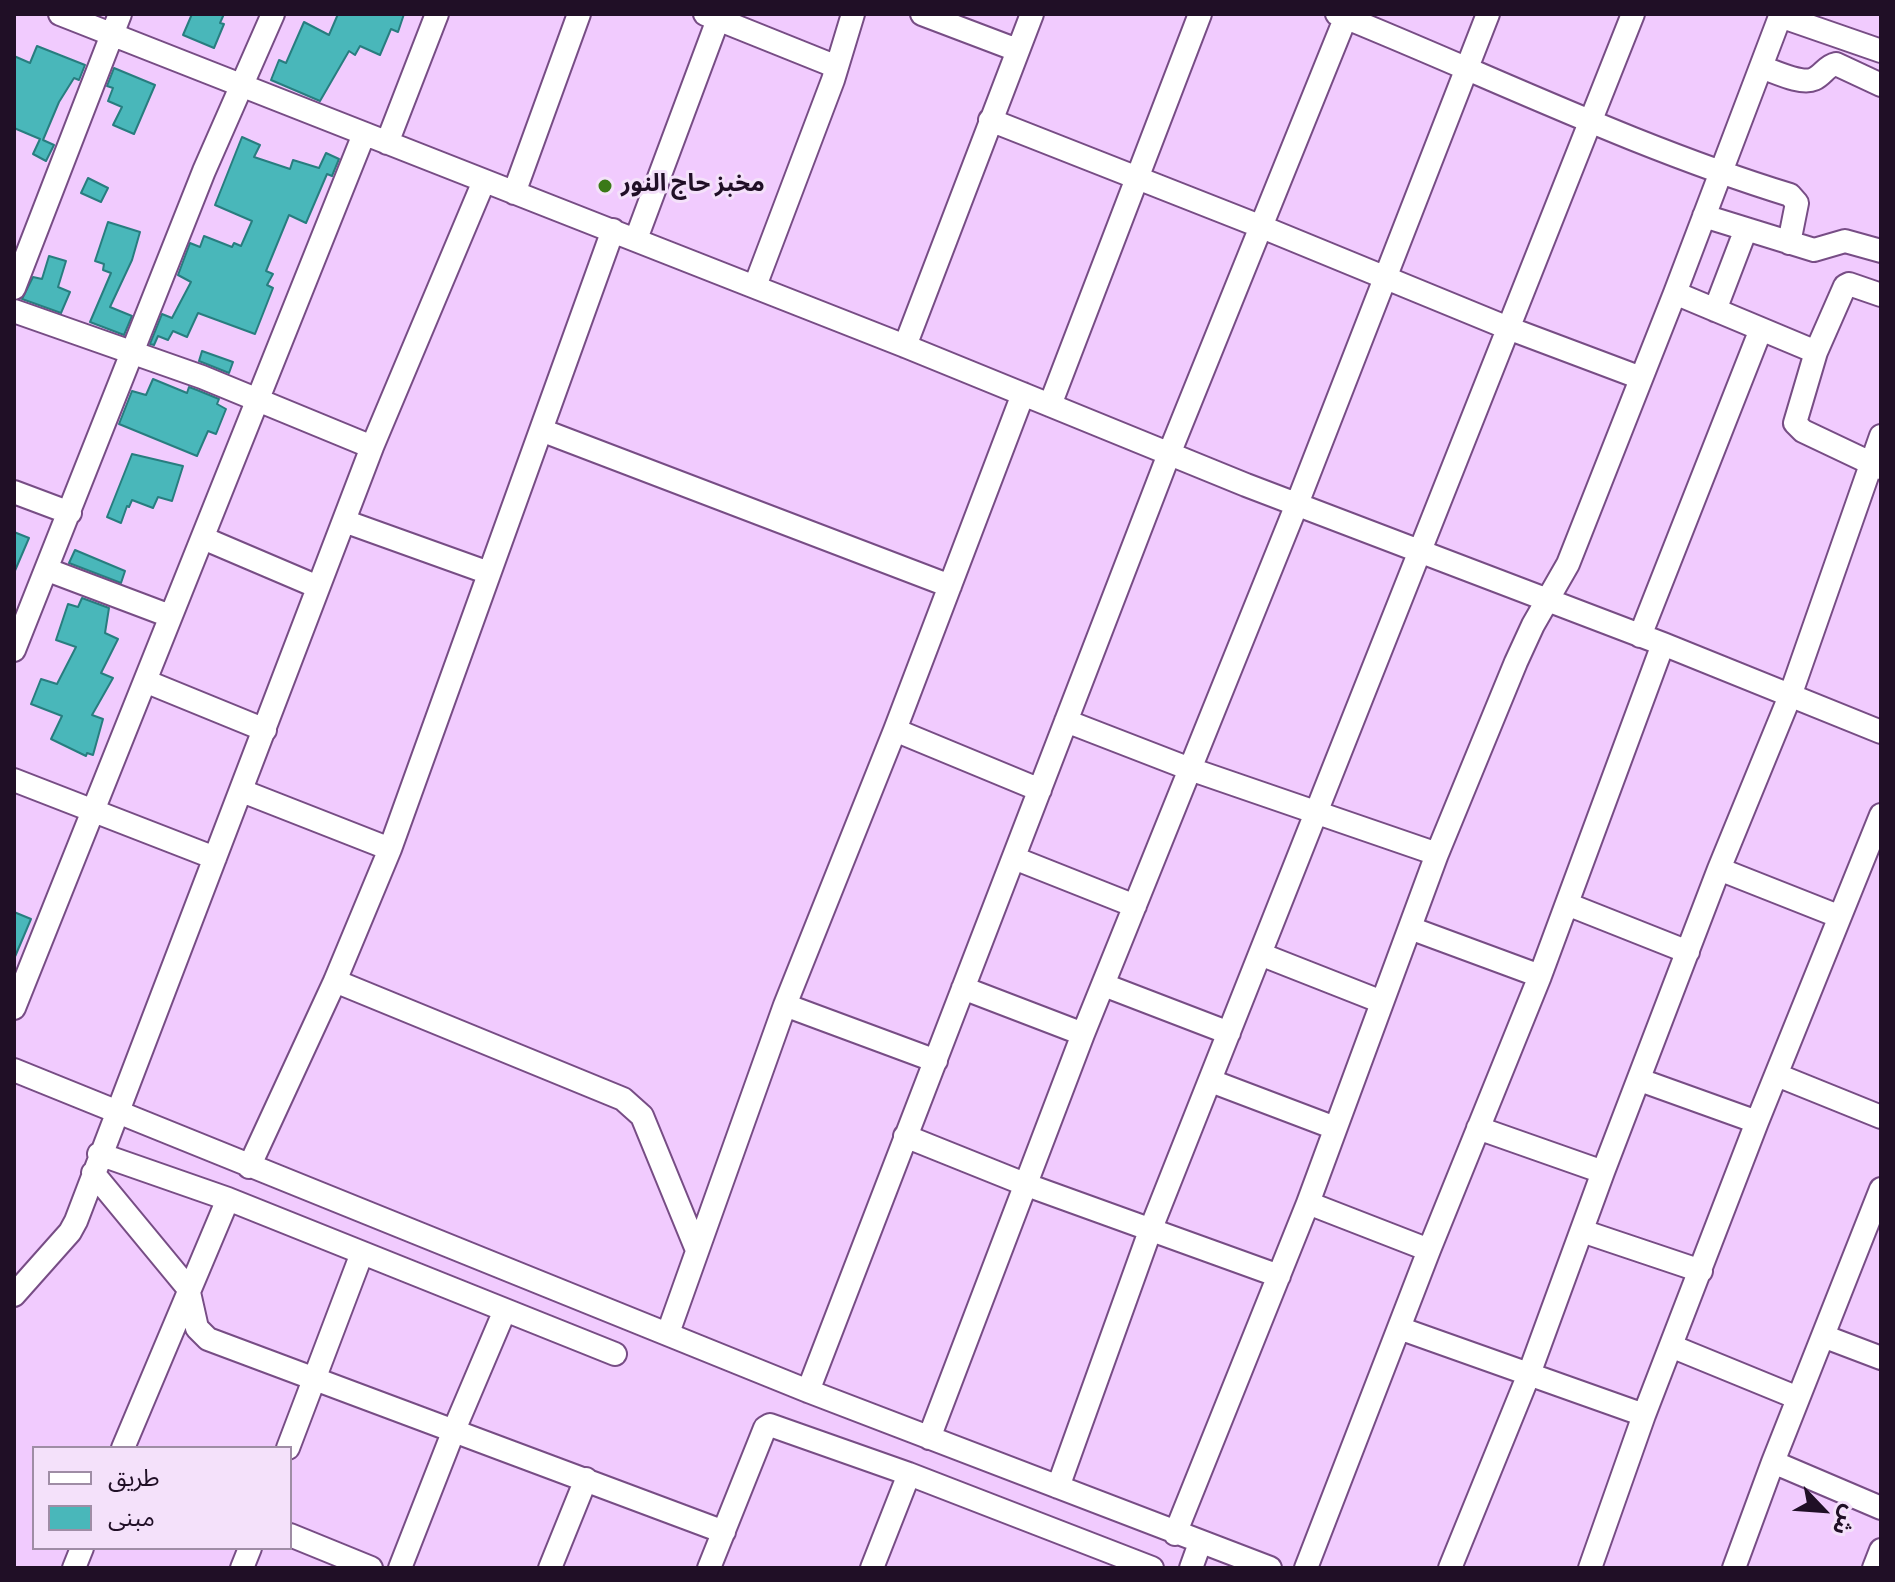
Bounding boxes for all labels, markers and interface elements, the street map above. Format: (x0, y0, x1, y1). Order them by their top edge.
place label: مخبز حاج النور (621, 172, 765, 200)
marker: مخبز حاج النور (596, 177, 614, 195)
legend (32, 1446, 292, 1550)
text: طريق (108, 1461, 160, 1496)
north arrow (1783, 1470, 1863, 1550)
text: ش (1824, 1500, 1866, 1541)
text: مبنى (108, 1501, 155, 1536)

